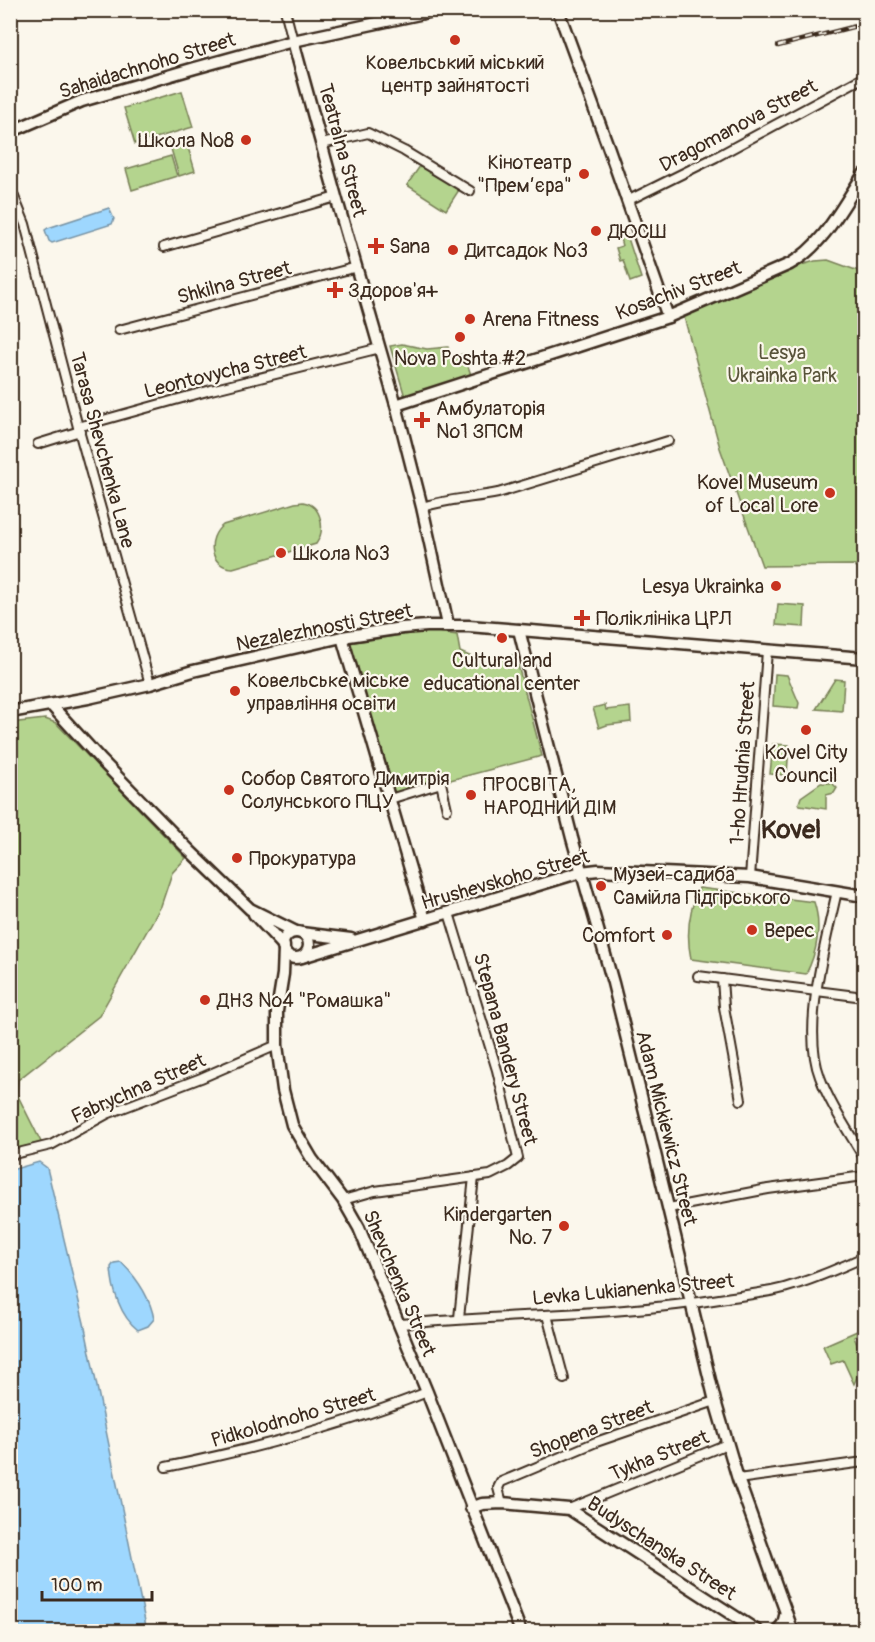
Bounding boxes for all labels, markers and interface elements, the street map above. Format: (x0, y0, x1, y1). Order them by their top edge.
street label: Sahaidachnoho Street (56, 26, 239, 104)
marker: Ковельський міський центр зайнятості (448, 33, 462, 47)
place label: Ковельський міський центр зайнятості (365, 50, 545, 98)
street label: Dragomanova Street (655, 73, 822, 178)
street label: Teatralna Street (313, 81, 373, 220)
place label: Школа №8 (138, 128, 234, 153)
marker: Школа №8 (239, 133, 253, 147)
place label: Кінотеатр "Прем’єра" (477, 150, 572, 198)
marker: Кінотеатр "Прем’єра" (577, 167, 591, 181)
place label: ДЮСШ (607, 219, 667, 244)
marker: ДЮСШ (589, 224, 603, 238)
place label: Sana (389, 234, 430, 259)
marker: Sana (367, 237, 385, 255)
place label: Дитсадок №3 (464, 238, 588, 263)
marker: Дитсадок №3 (446, 243, 460, 257)
street label: Shkilna Street (174, 255, 295, 310)
street label: Kosachiv Street (612, 255, 745, 326)
place label: Здоров'я+ (348, 278, 438, 303)
marker: Здоров'я+ (326, 281, 344, 299)
place label: Arena Fitness (482, 307, 599, 332)
marker: Arena Fitness (463, 312, 477, 326)
marker: Nova Poshta #2 (453, 330, 467, 344)
street label: Leontovycha Street (141, 339, 310, 404)
park label: Lesya Ukrainka Park (727, 340, 838, 388)
place label: Nova Poshta #2 (394, 346, 526, 371)
street label: Tarasa Shevchenka Lane (64, 350, 141, 551)
place label: Амбулаторія №1 ЗПСМ (436, 396, 545, 444)
marker: Амбулаторія №1 ЗПСМ (413, 411, 431, 429)
place label: Kovel Museum of Local Lore (697, 470, 818, 518)
marker: Kovel Museum of Local Lore (823, 486, 837, 500)
place label: Школа №3 (293, 541, 390, 566)
marker: Школа №3 (274, 546, 288, 560)
place label: Lesya Ukrainka (641, 574, 764, 599)
marker: Lesya Ukrainka (769, 579, 783, 593)
street label: Nezalezhnosti Street (234, 598, 415, 657)
place label: Поліклініка ЦРЛ (596, 606, 732, 631)
marker: Поліклініка ЦРЛ (573, 609, 591, 627)
marker: Cultural and educational center (495, 631, 509, 645)
place label: Cultural and educational center (424, 648, 580, 696)
place label: Ковельське міське управління освіти (246, 668, 409, 716)
street label: 1-ho Hrudnia Street (724, 680, 761, 845)
marker: Ковельське міське управління освіти (228, 684, 242, 698)
marker: Kovel City Council (799, 723, 813, 737)
place label: Kovel City Council (764, 740, 848, 788)
place label: Собор Святого Димитрія Солунського ПЦУ (241, 766, 450, 814)
place label: ПРОСВІТА, НАРОДНИЙ ДІМ (483, 772, 616, 820)
marker: Собор Святого Димитрія Солунського ПЦУ (222, 783, 236, 797)
marker: ПРОСВІТА, НАРОДНИЙ ДІМ (464, 788, 478, 802)
district label: Kovel (761, 814, 821, 846)
street label: Hrushevskoho Street (418, 843, 593, 915)
place label: Прокуратура (249, 846, 356, 871)
marker: Прокуратура (230, 851, 244, 865)
place label: Музей-садиба Самійла Підгірського (613, 862, 791, 910)
marker: Музей-садиба Самійла Підгірського (594, 879, 608, 893)
place label: Верес (764, 918, 815, 943)
place label: Comfort (582, 923, 656, 948)
marker: Верес (745, 923, 759, 937)
marker: Comfort (660, 928, 674, 942)
street label: Stepana Bandery Street (468, 950, 543, 1149)
place label: ДНЗ №4 "Ромашка" (216, 988, 391, 1013)
marker: ДНЗ №4 "Ромашка" (198, 993, 212, 1007)
street label: Adam Mickiewicz Street (630, 1028, 703, 1229)
street label: Fabrychna Street (67, 1047, 210, 1129)
place label: Kindergarten No. 7 (443, 1202, 552, 1250)
street label: Shevchenka Street (357, 1206, 442, 1361)
marker: Kindergarten No. 7 (557, 1219, 571, 1233)
street label: Levka Lukianenka Street (531, 1268, 736, 1311)
street label: Pidkolodnoho Street (208, 1382, 379, 1453)
street label: Shopena Street (526, 1394, 657, 1464)
street label: Tykha Street (606, 1424, 713, 1487)
street label: Budyschanska Street (582, 1491, 742, 1607)
scale bar (42, 1564, 152, 1602)
text: 100 m (51, 1574, 103, 1597)

